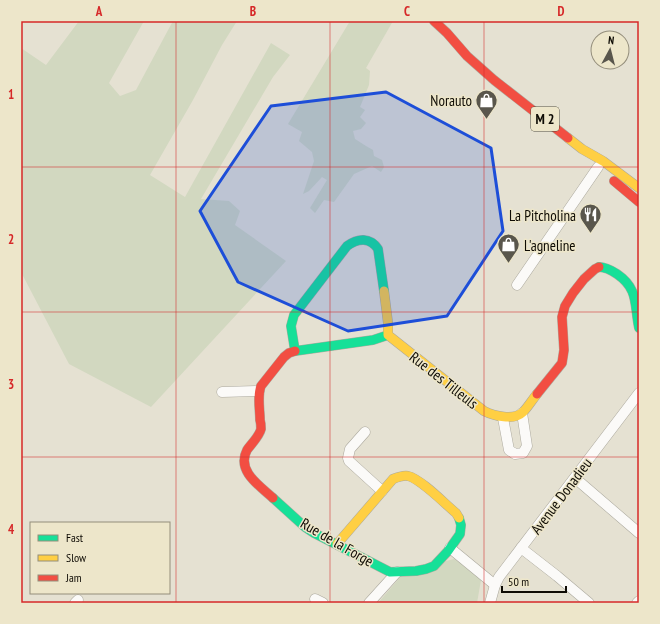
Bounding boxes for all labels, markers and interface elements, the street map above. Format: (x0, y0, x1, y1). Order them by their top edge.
text: A (95, 3, 103, 20)
text: B (250, 3, 256, 20)
text: C (404, 3, 410, 20)
text: D (558, 3, 565, 20)
north arrow (590, 30, 630, 70)
text: N (607, 33, 615, 47)
text: 1 (8, 86, 14, 103)
shop icon: Norauto (474, 87, 500, 120)
place label: Norauto (430, 91, 472, 110)
road number: M 2 (531, 107, 559, 131)
restaurant icon: La Pitcholina (578, 202, 604, 235)
place label: La Pitcholina (509, 206, 576, 225)
text: 2 (8, 231, 14, 248)
shop icon: L'agneline (495, 232, 521, 265)
place label: L'agneline (524, 236, 575, 255)
street label: Rue des Tilleuls (406, 347, 482, 413)
text: 3 (8, 376, 14, 393)
street label: Avenue Donadieu (526, 454, 596, 538)
street label: Rue de la Forge (297, 513, 377, 571)
text: 4 (8, 521, 15, 538)
legend (30, 522, 170, 594)
text: Fast (66, 530, 84, 545)
text: Slow (66, 550, 87, 565)
scale bar (502, 568, 566, 594)
text: Jam (65, 570, 82, 585)
text: 50 m (508, 574, 529, 589)

